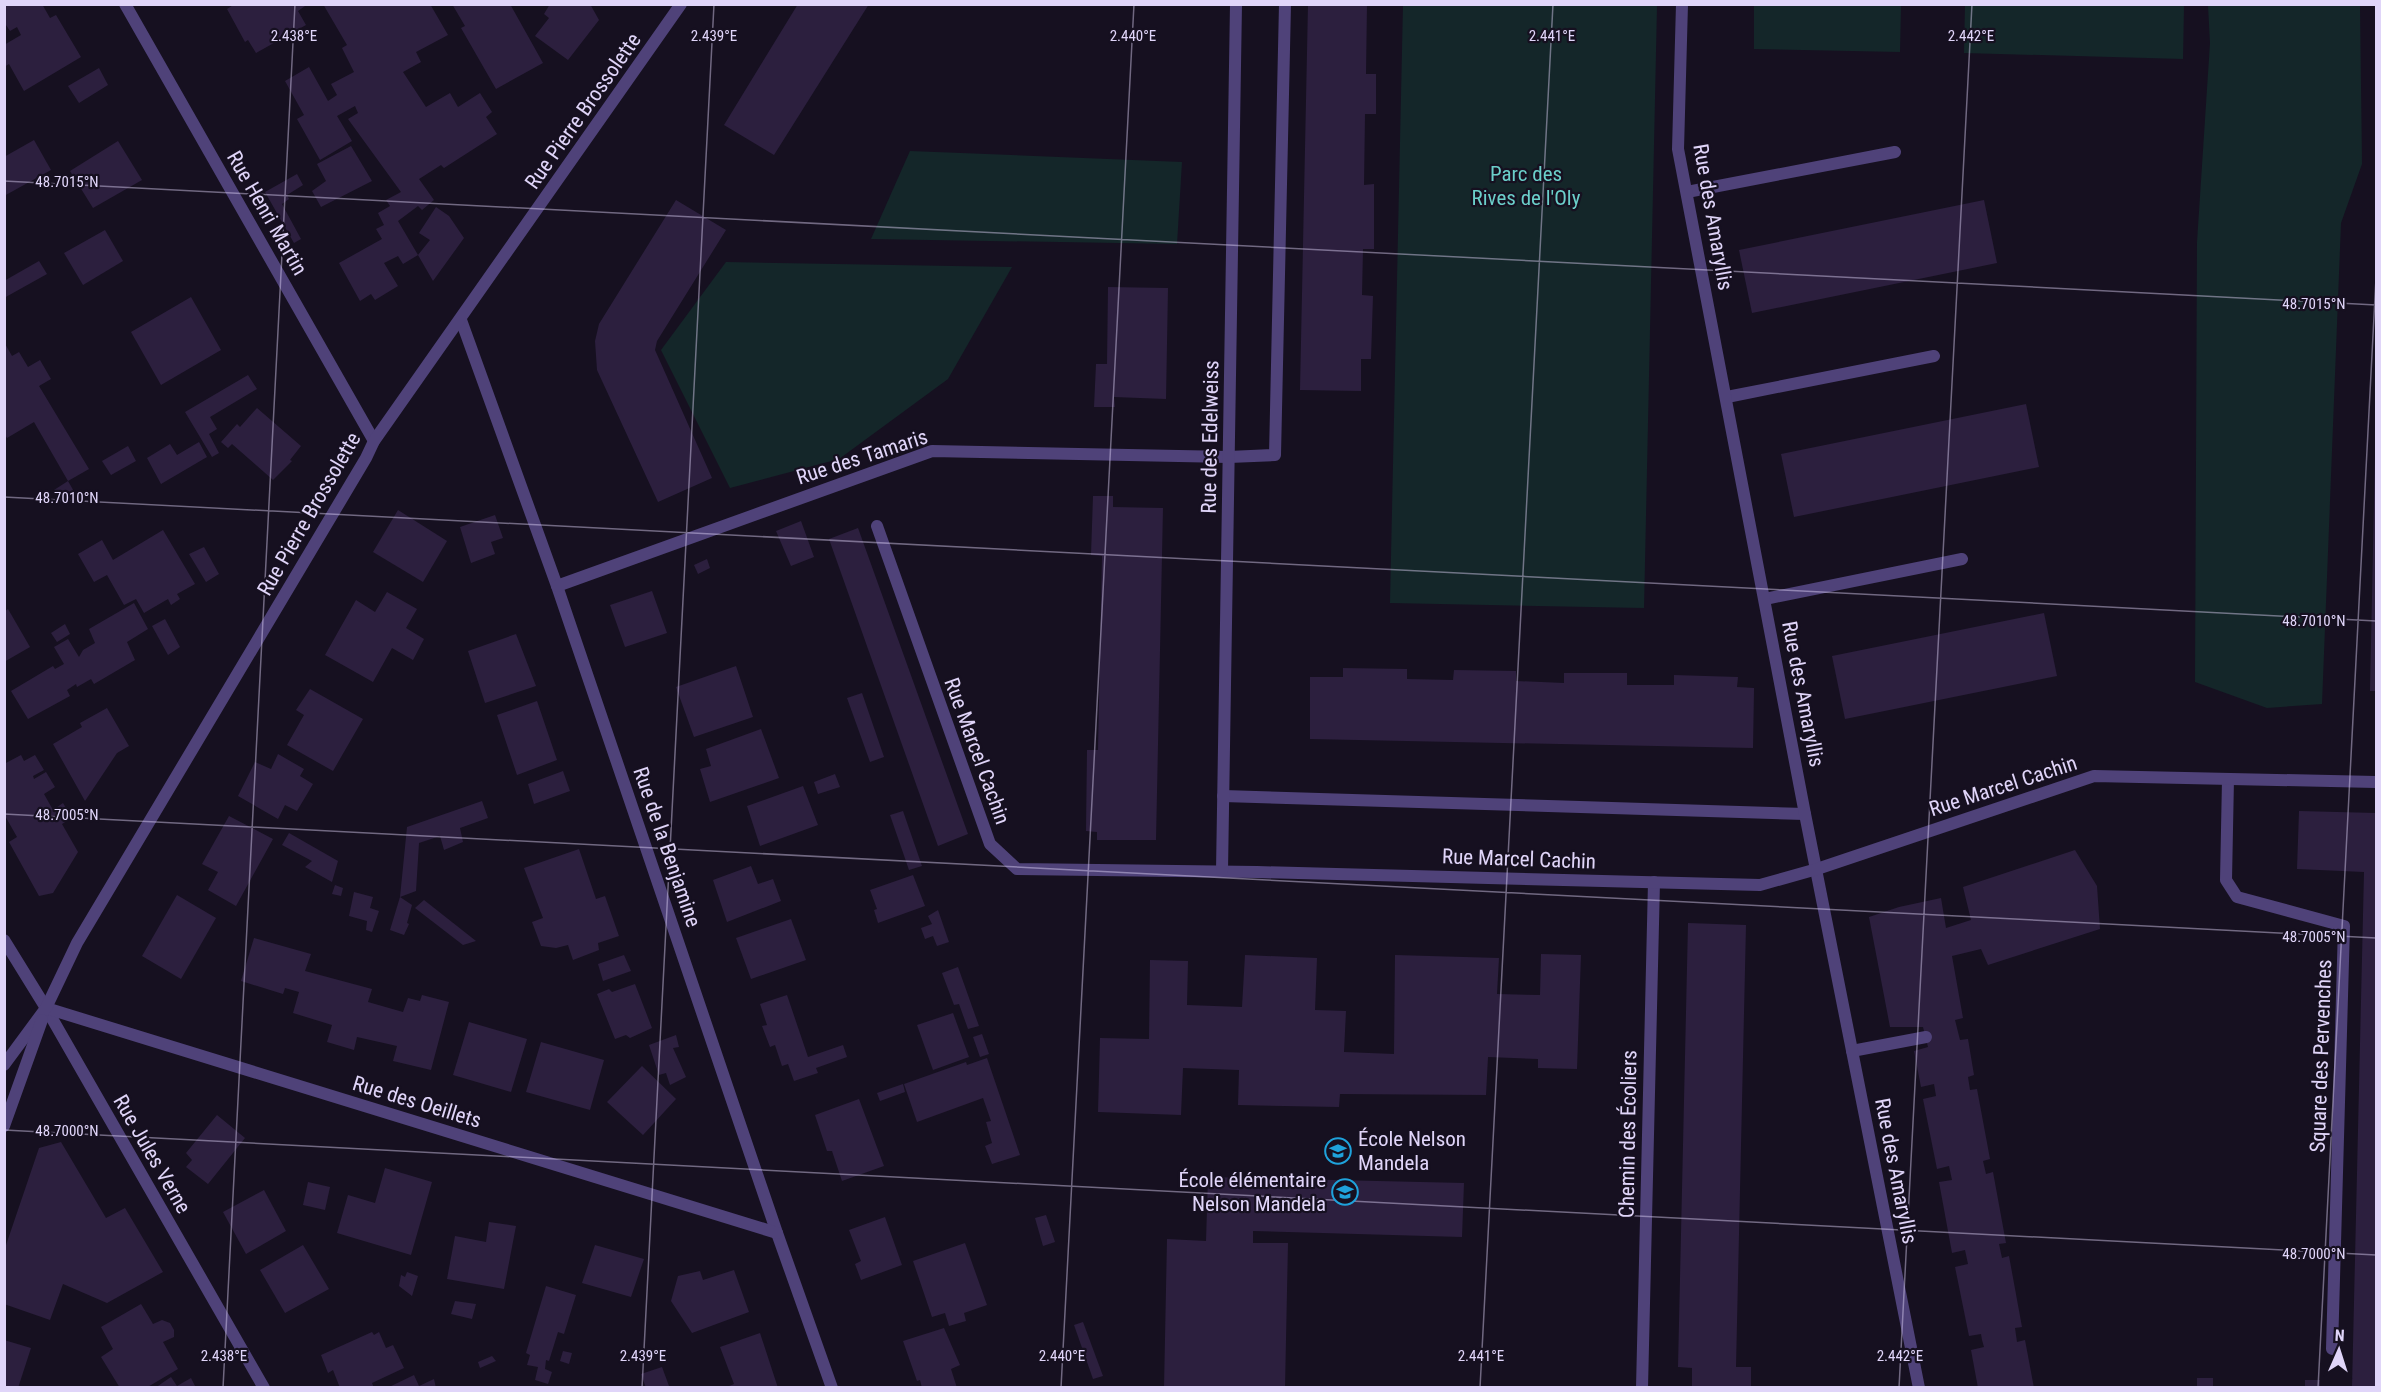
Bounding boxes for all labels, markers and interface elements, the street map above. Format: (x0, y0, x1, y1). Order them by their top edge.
text: 2.438°E (271, 27, 317, 45)
text: 2.439°E (691, 27, 737, 45)
text: 2.440°E (1110, 27, 1156, 45)
text: 2.441°E (1529, 27, 1575, 45)
text: 2.442°E (1948, 27, 1994, 45)
street label: Rue Pierre Brossolette (520, 28, 646, 193)
street label: Rue des Amaryllis (1688, 142, 1738, 292)
street label: Rue Henri Martin (222, 147, 312, 279)
park label: Parc des Rives de l'Oly (1472, 162, 1581, 210)
text: 48.7015°N (35, 173, 99, 191)
text: 48.7015°N (2282, 295, 2346, 313)
street label: Rue des Edelweiss (1197, 360, 1223, 514)
street label: Rue des Tamaris (793, 424, 931, 490)
street label: Rue Pierre Brossolette (253, 428, 366, 600)
text: 48.7010°N (35, 489, 99, 507)
text: 48.7010°N (2282, 612, 2346, 630)
street label: Rue des Amaryllis (1777, 619, 1829, 769)
street label: Rue Marcel Cachin (939, 675, 1015, 827)
street label: Rue Marcel Cachin (1926, 751, 2080, 821)
street label: Rue de la Benjamine (628, 764, 706, 930)
text: 48.7005°N (35, 806, 99, 824)
street label: Rue Marcel Cachin (1442, 844, 1596, 874)
text: 48.7005°N (2282, 928, 2346, 946)
street label: Square des Pervenches (2306, 959, 2336, 1153)
street label: Chemin des Écoliers (1615, 1050, 1641, 1218)
street label: Rue des Oeillets (350, 1071, 484, 1133)
street label: Rue Jules Verne (108, 1090, 196, 1218)
street label: Rue des Amaryllis (1870, 1096, 1922, 1246)
text: 48.7000°N (35, 1122, 99, 1140)
place label: École Nelson Mandela (1358, 1127, 1466, 1175)
school or university icon: École Nelson Mandela (1323, 1136, 1353, 1166)
place label: École élémentaire Nelson Mandela (1179, 1168, 1326, 1216)
school or university icon: École élémentaire Nelson Mandela (1330, 1177, 1360, 1207)
text: 48.7000°N (2282, 1245, 2346, 1263)
north arrow (2309, 1320, 2369, 1380)
text: N (2334, 1326, 2345, 1345)
text: 2.438°E (201, 1347, 247, 1365)
text: 2.439°E (620, 1347, 666, 1365)
text: 2.440°E (1039, 1347, 1085, 1365)
text: 2.441°E (1458, 1347, 1504, 1365)
text: 2.442°E (1877, 1347, 1923, 1365)

